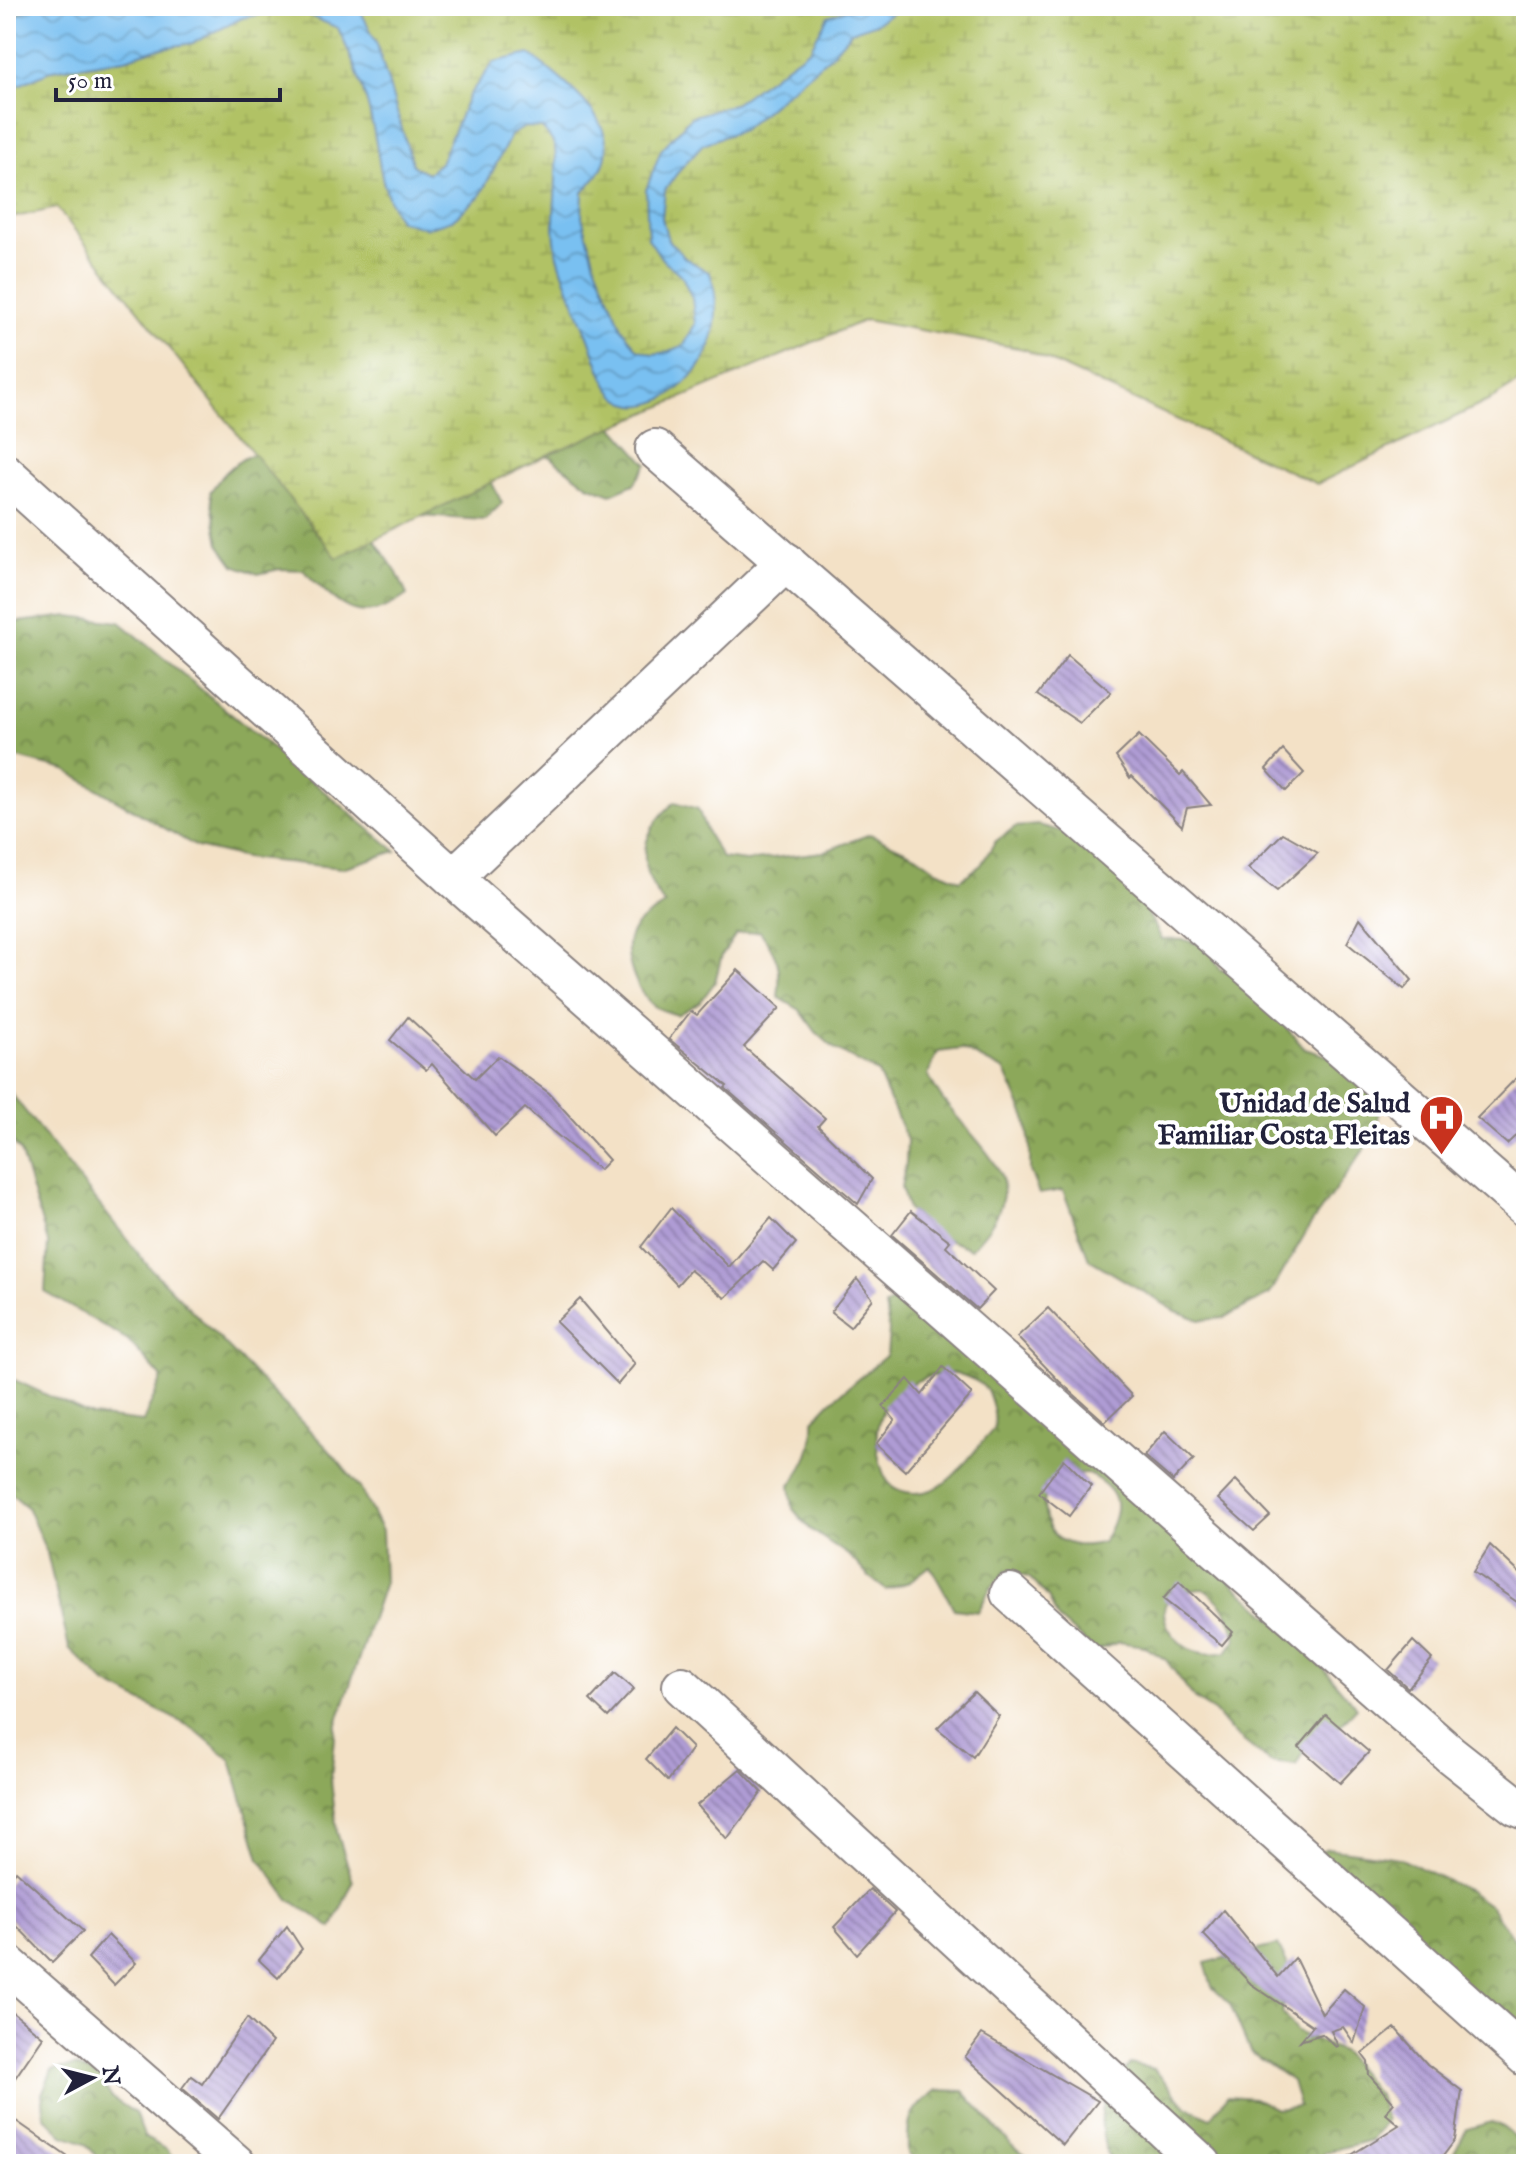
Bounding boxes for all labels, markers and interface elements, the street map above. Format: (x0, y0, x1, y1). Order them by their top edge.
scale bar (56, 52, 280, 102)
text: 50 m (68, 66, 112, 97)
place label: Unidad de Salud Familiar Costa Fleitas (1158, 1087, 1411, 1154)
hospital icon: Unidad de Salud Familiar Costa Fleitas (1417, 1094, 1465, 1157)
north arrow (52, 2038, 132, 2118)
text: N (95, 2064, 125, 2087)

